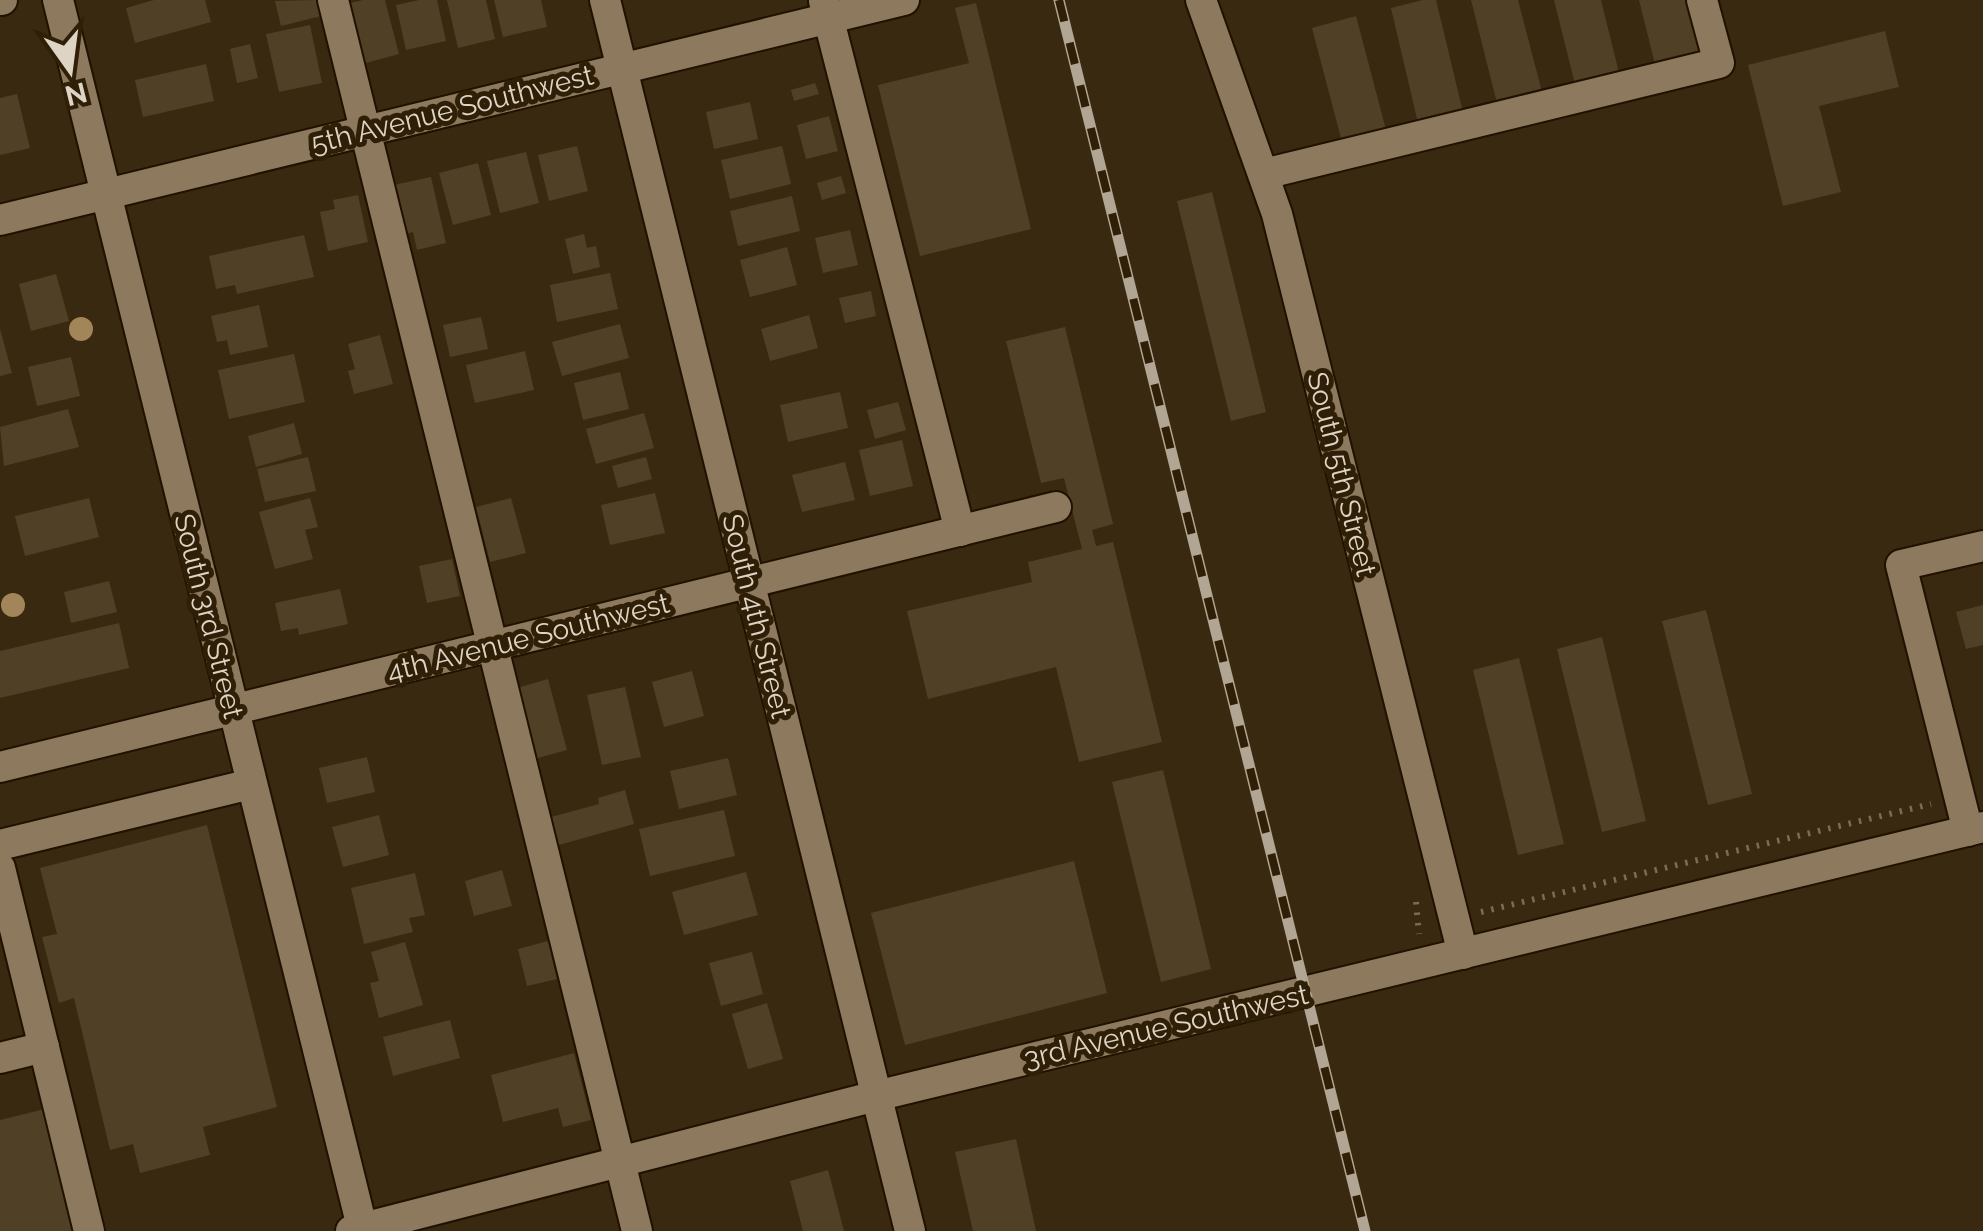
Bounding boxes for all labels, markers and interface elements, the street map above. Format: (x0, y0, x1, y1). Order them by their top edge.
north arrow (20, 20, 120, 120)
street label: 5th Avenue Southwest (307, 58, 597, 161)
text: N (62, 75, 90, 112)
street label: South 5th Street (1300, 369, 1383, 580)
street label: South 3rd Street (167, 510, 250, 722)
street label: South 4th Street (715, 511, 798, 722)
street label: 4th Avenue Southwest (383, 586, 673, 689)
street label: 3rd Avenue Southwest (1021, 978, 1312, 1075)

